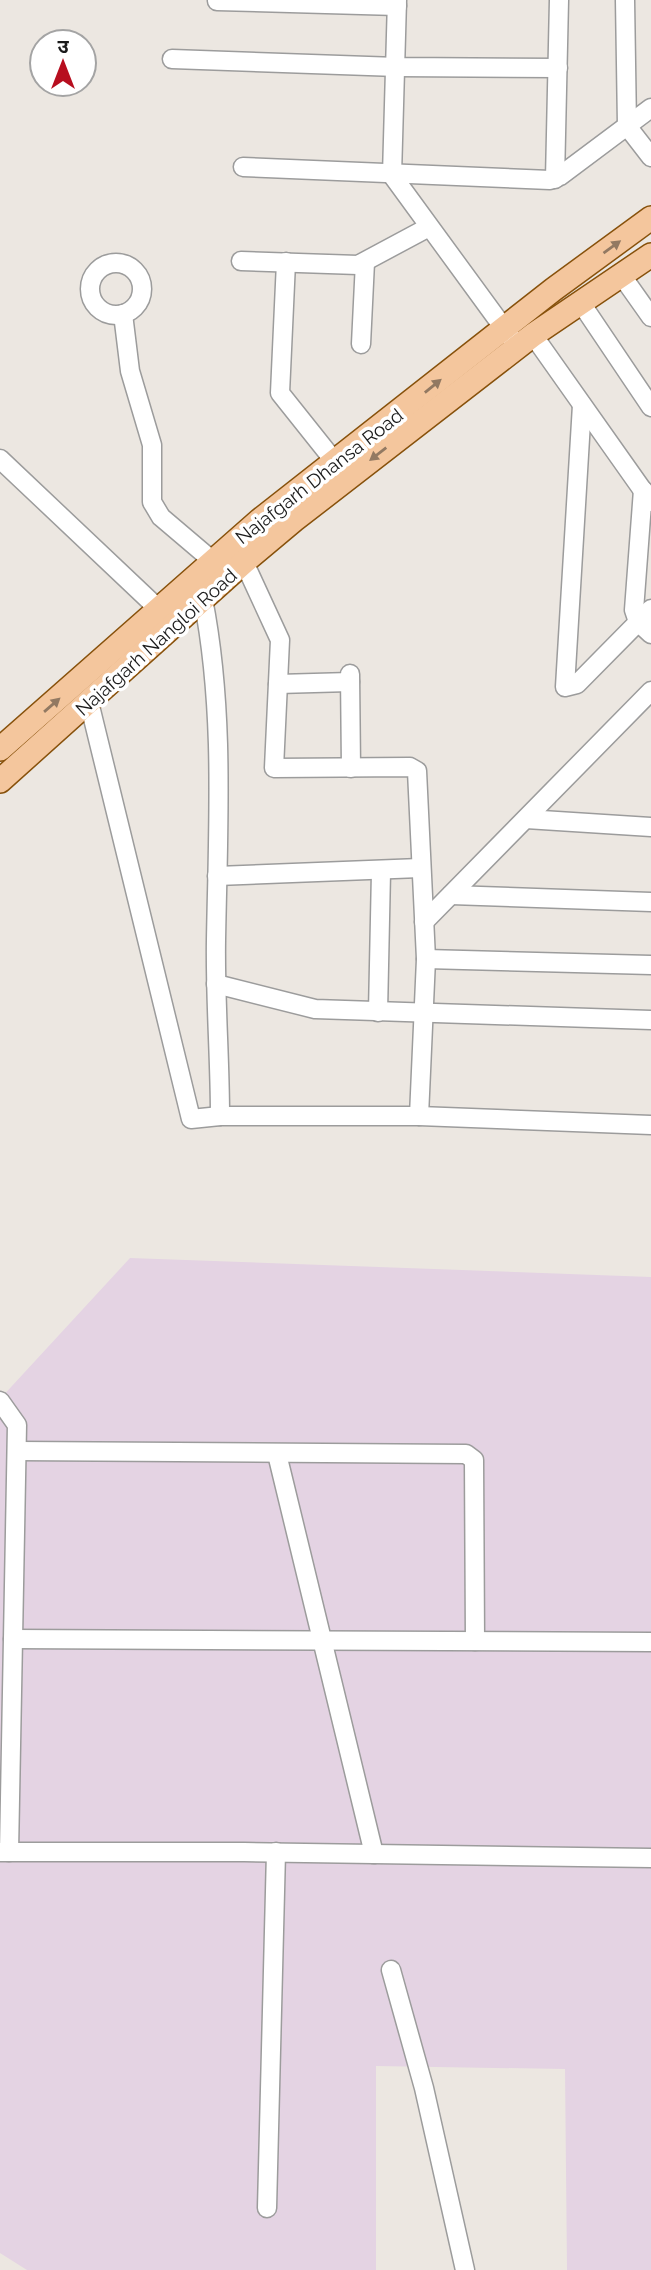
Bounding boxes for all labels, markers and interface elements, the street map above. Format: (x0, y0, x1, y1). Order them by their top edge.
north arrow (28, 28, 98, 98)
text: उ (57, 35, 69, 57)
one-way arrow (603, 240, 621, 254)
one-way arrow (424, 379, 441, 394)
street label: Najafgarh Dhansa Road (231, 404, 407, 548)
one-way arrow (370, 446, 388, 461)
street label: Najafgarh Nangloi Road (71, 564, 241, 720)
one-way arrow (43, 698, 60, 713)

